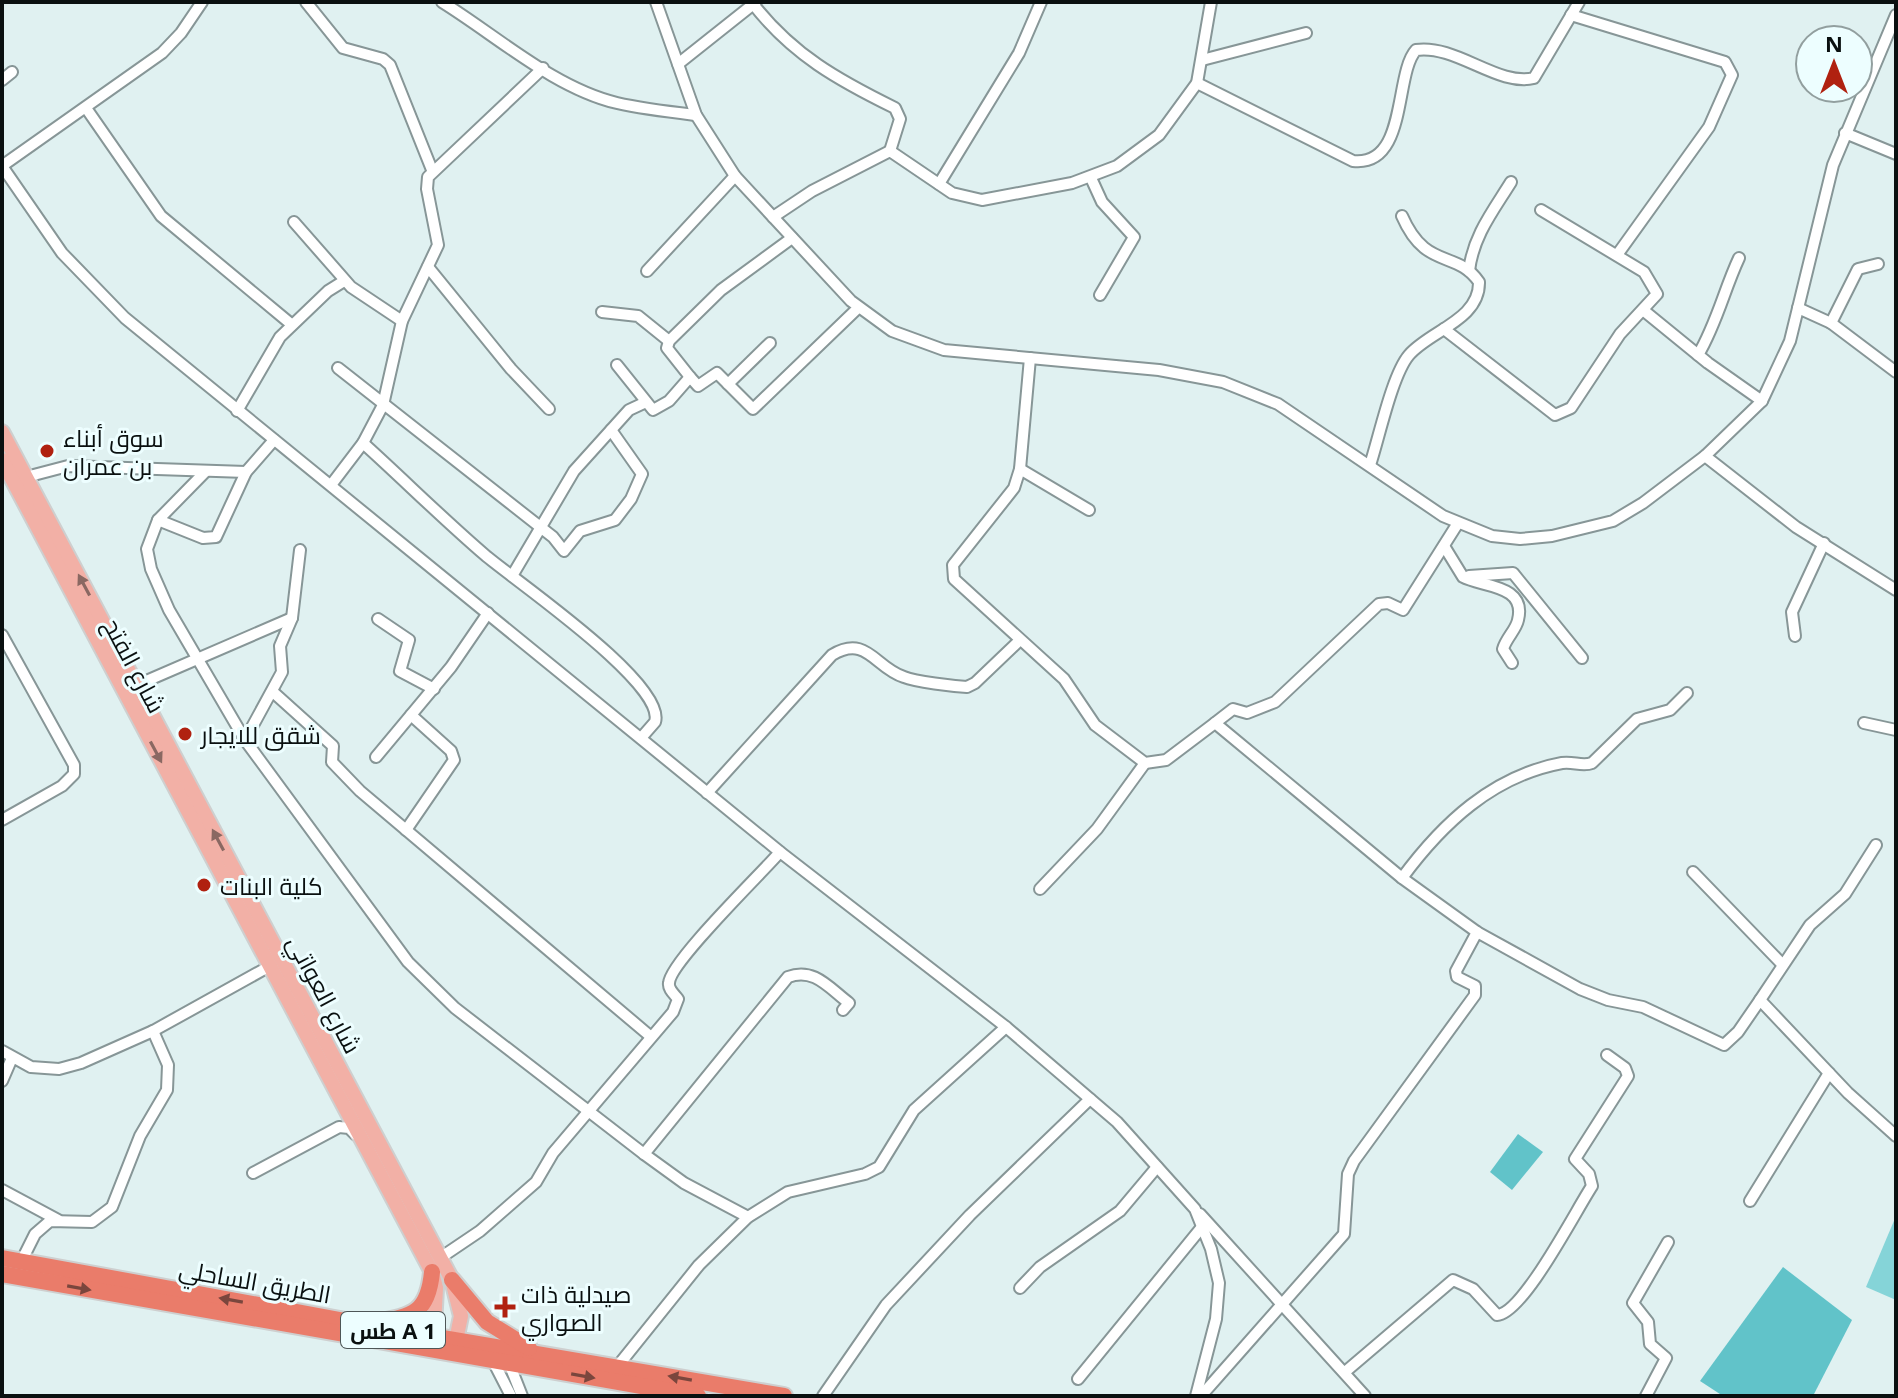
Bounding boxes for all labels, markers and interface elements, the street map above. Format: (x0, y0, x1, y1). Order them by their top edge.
north arrow (1794, 24, 1874, 104)
text: N (1825, 28, 1843, 58)
place label: سوق أبناء بن عمران (63, 421, 164, 482)
marker: سوق أبناء بن عمران (38, 442, 56, 460)
one-way arrow (77, 574, 90, 597)
street label: شارع الفتح (95, 612, 174, 719)
place label: شقق للايجار (199, 718, 321, 751)
marker: شقق للايجار (176, 725, 194, 743)
one-way arrow (150, 740, 163, 763)
one-way arrow (212, 828, 225, 851)
place label: كلية البنات (220, 869, 323, 902)
marker: كلية البنات (195, 876, 213, 894)
street label: شارع العواتي (277, 929, 370, 1061)
street label: الطريق الساحلي (176, 1251, 334, 1315)
place label: صيدلية ذات الصواري (521, 1277, 631, 1341)
one-way arrow (66, 1282, 91, 1295)
one-way arrow (218, 1294, 243, 1306)
marker: صيدلية ذات الصواري (496, 1298, 514, 1316)
road number: طس A 1 (341, 1312, 445, 1348)
one-way arrow (571, 1371, 596, 1383)
one-way arrow (667, 1372, 692, 1384)

